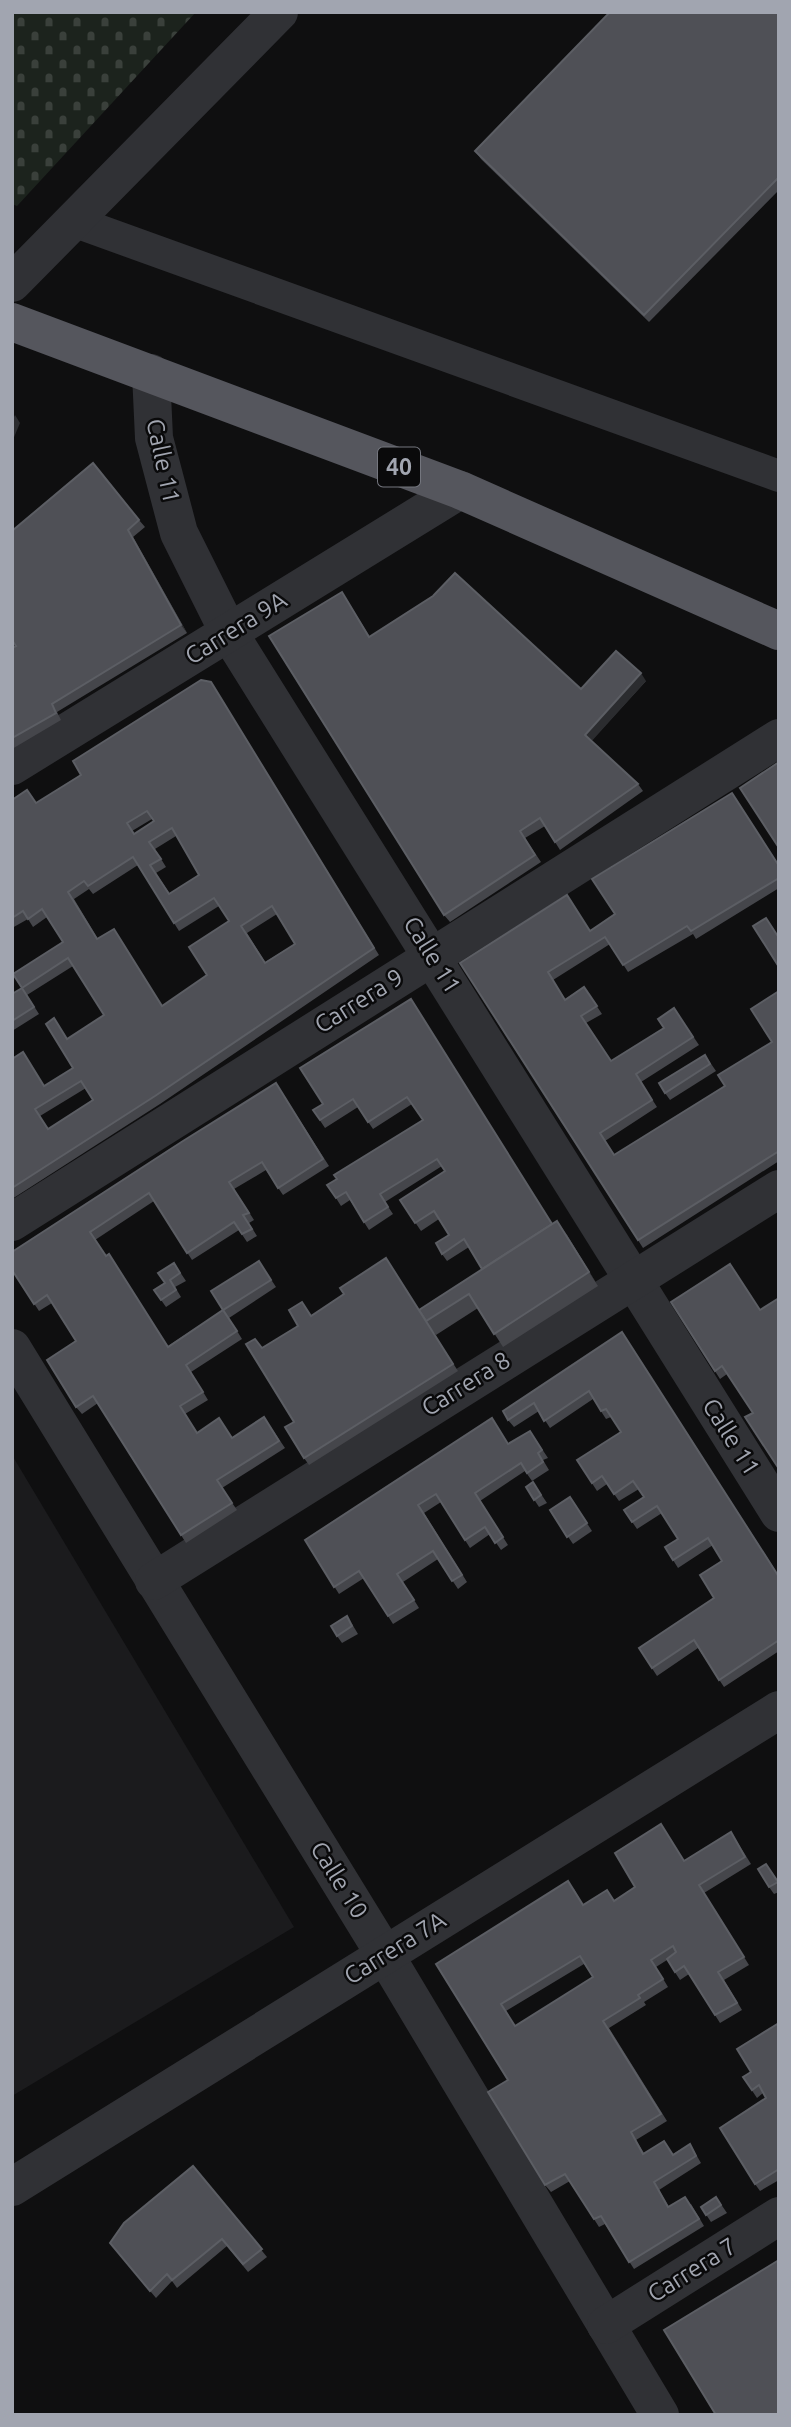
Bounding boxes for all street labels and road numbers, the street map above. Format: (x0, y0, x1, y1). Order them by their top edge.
street label: Calle 11 (141, 416, 186, 506)
road number: 40 (378, 447, 420, 486)
street label: Carrera 9A (180, 586, 292, 669)
street label: Calle 11 (398, 911, 467, 998)
street label: Carrera 9 (310, 963, 408, 1038)
street label: Carrera 8 (417, 1346, 515, 1421)
street label: Calle 11 (697, 1393, 766, 1480)
street label: Calle 10 (305, 1836, 374, 1923)
street label: Carrera 7A (339, 1906, 451, 1989)
street label: Carrera 7 (643, 2232, 741, 2307)

